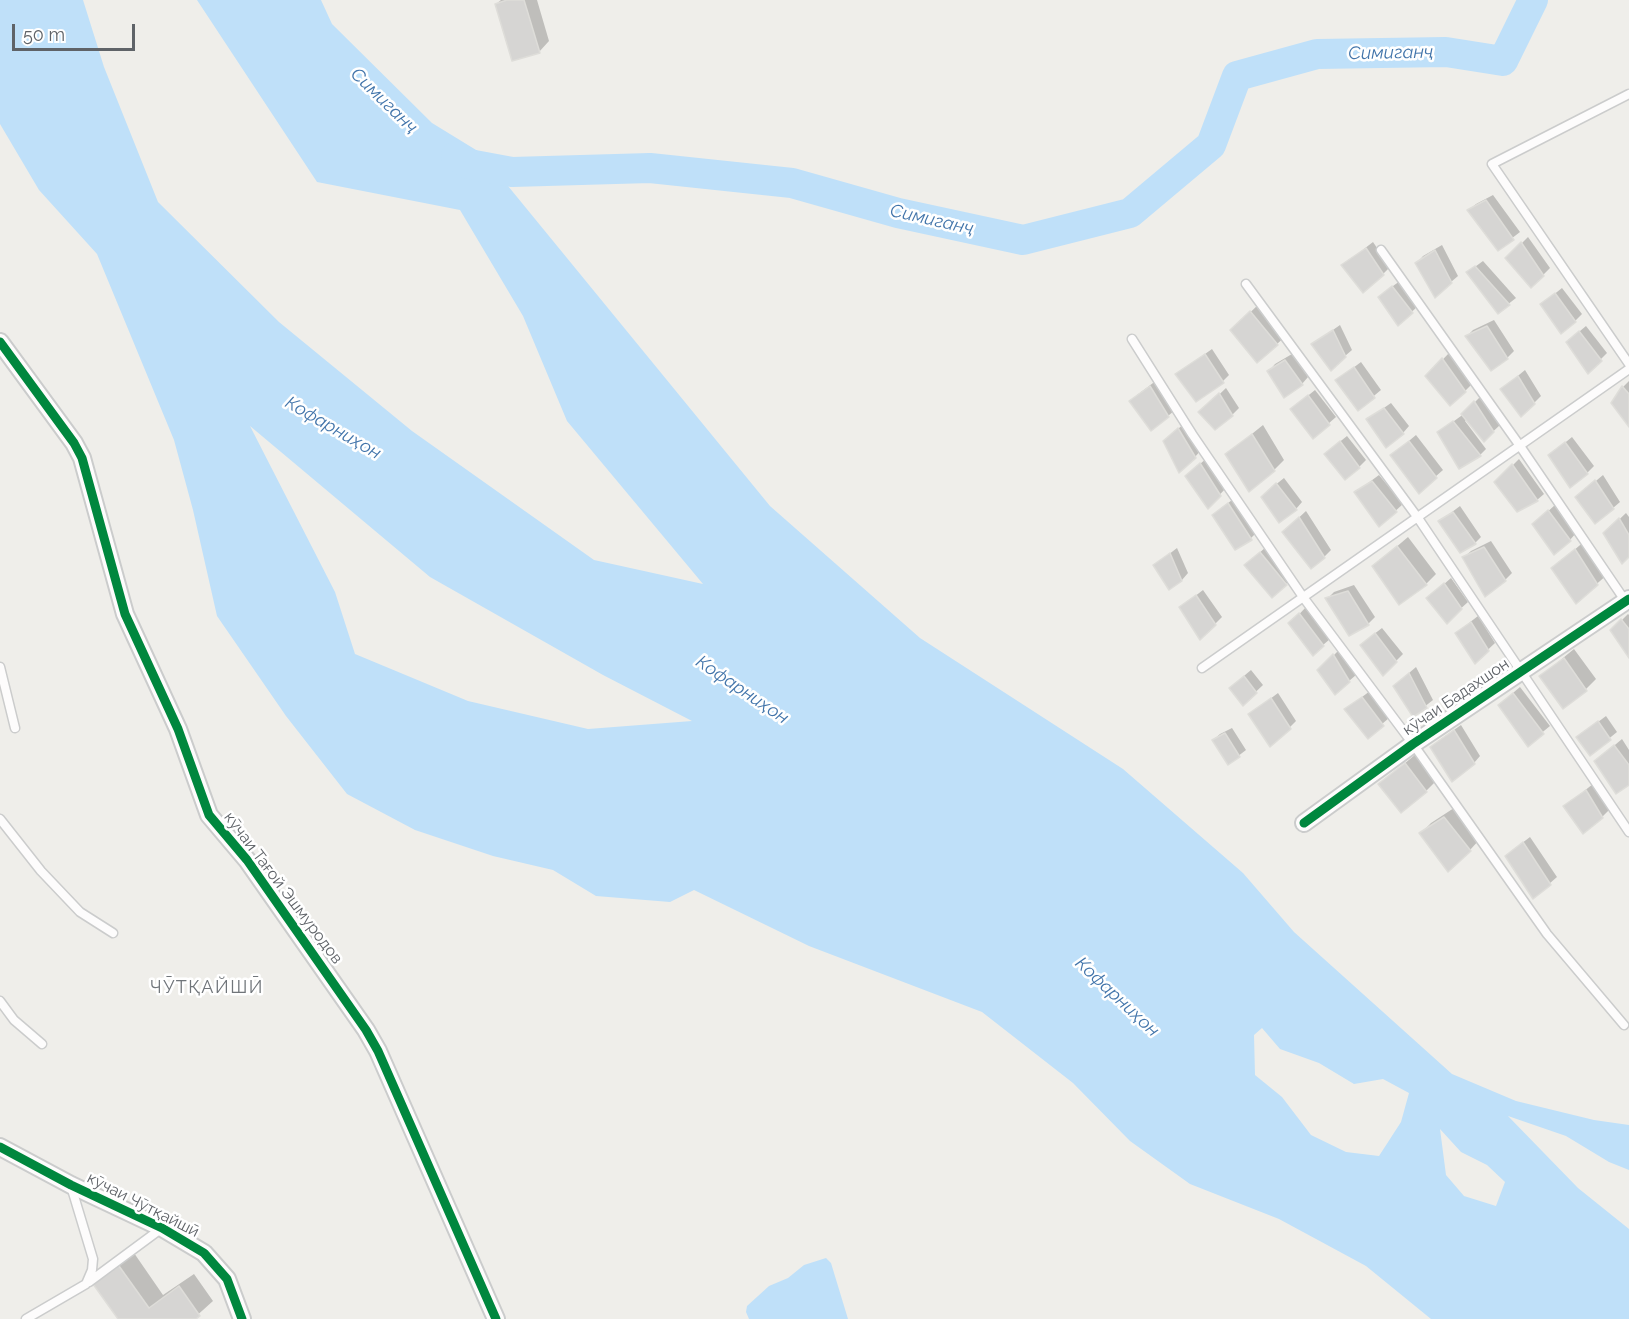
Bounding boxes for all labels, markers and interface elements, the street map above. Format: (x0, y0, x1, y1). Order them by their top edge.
scale bar (15, 12, 138, 50)
text: 50 m (23, 24, 65, 45)
water label: Симиганҷ (1348, 41, 1434, 65)
water label: Симиганҷ (346, 63, 422, 139)
water label: Симиганҷ (888, 200, 976, 240)
water label: Кофарниҳон (281, 392, 385, 464)
water label: Кофарниҳон (692, 651, 792, 729)
street label: кӯчаи Бадахшон (1399, 654, 1513, 740)
street label: кӯчаи Тағой Эшмуродов (220, 808, 346, 968)
water label: Кофарниҳон (1071, 953, 1163, 1041)
district label: ЧӮТҚАЙШӢ (150, 977, 264, 999)
street label: кӯчаи Чӯтқайшӣ (84, 1168, 202, 1242)

